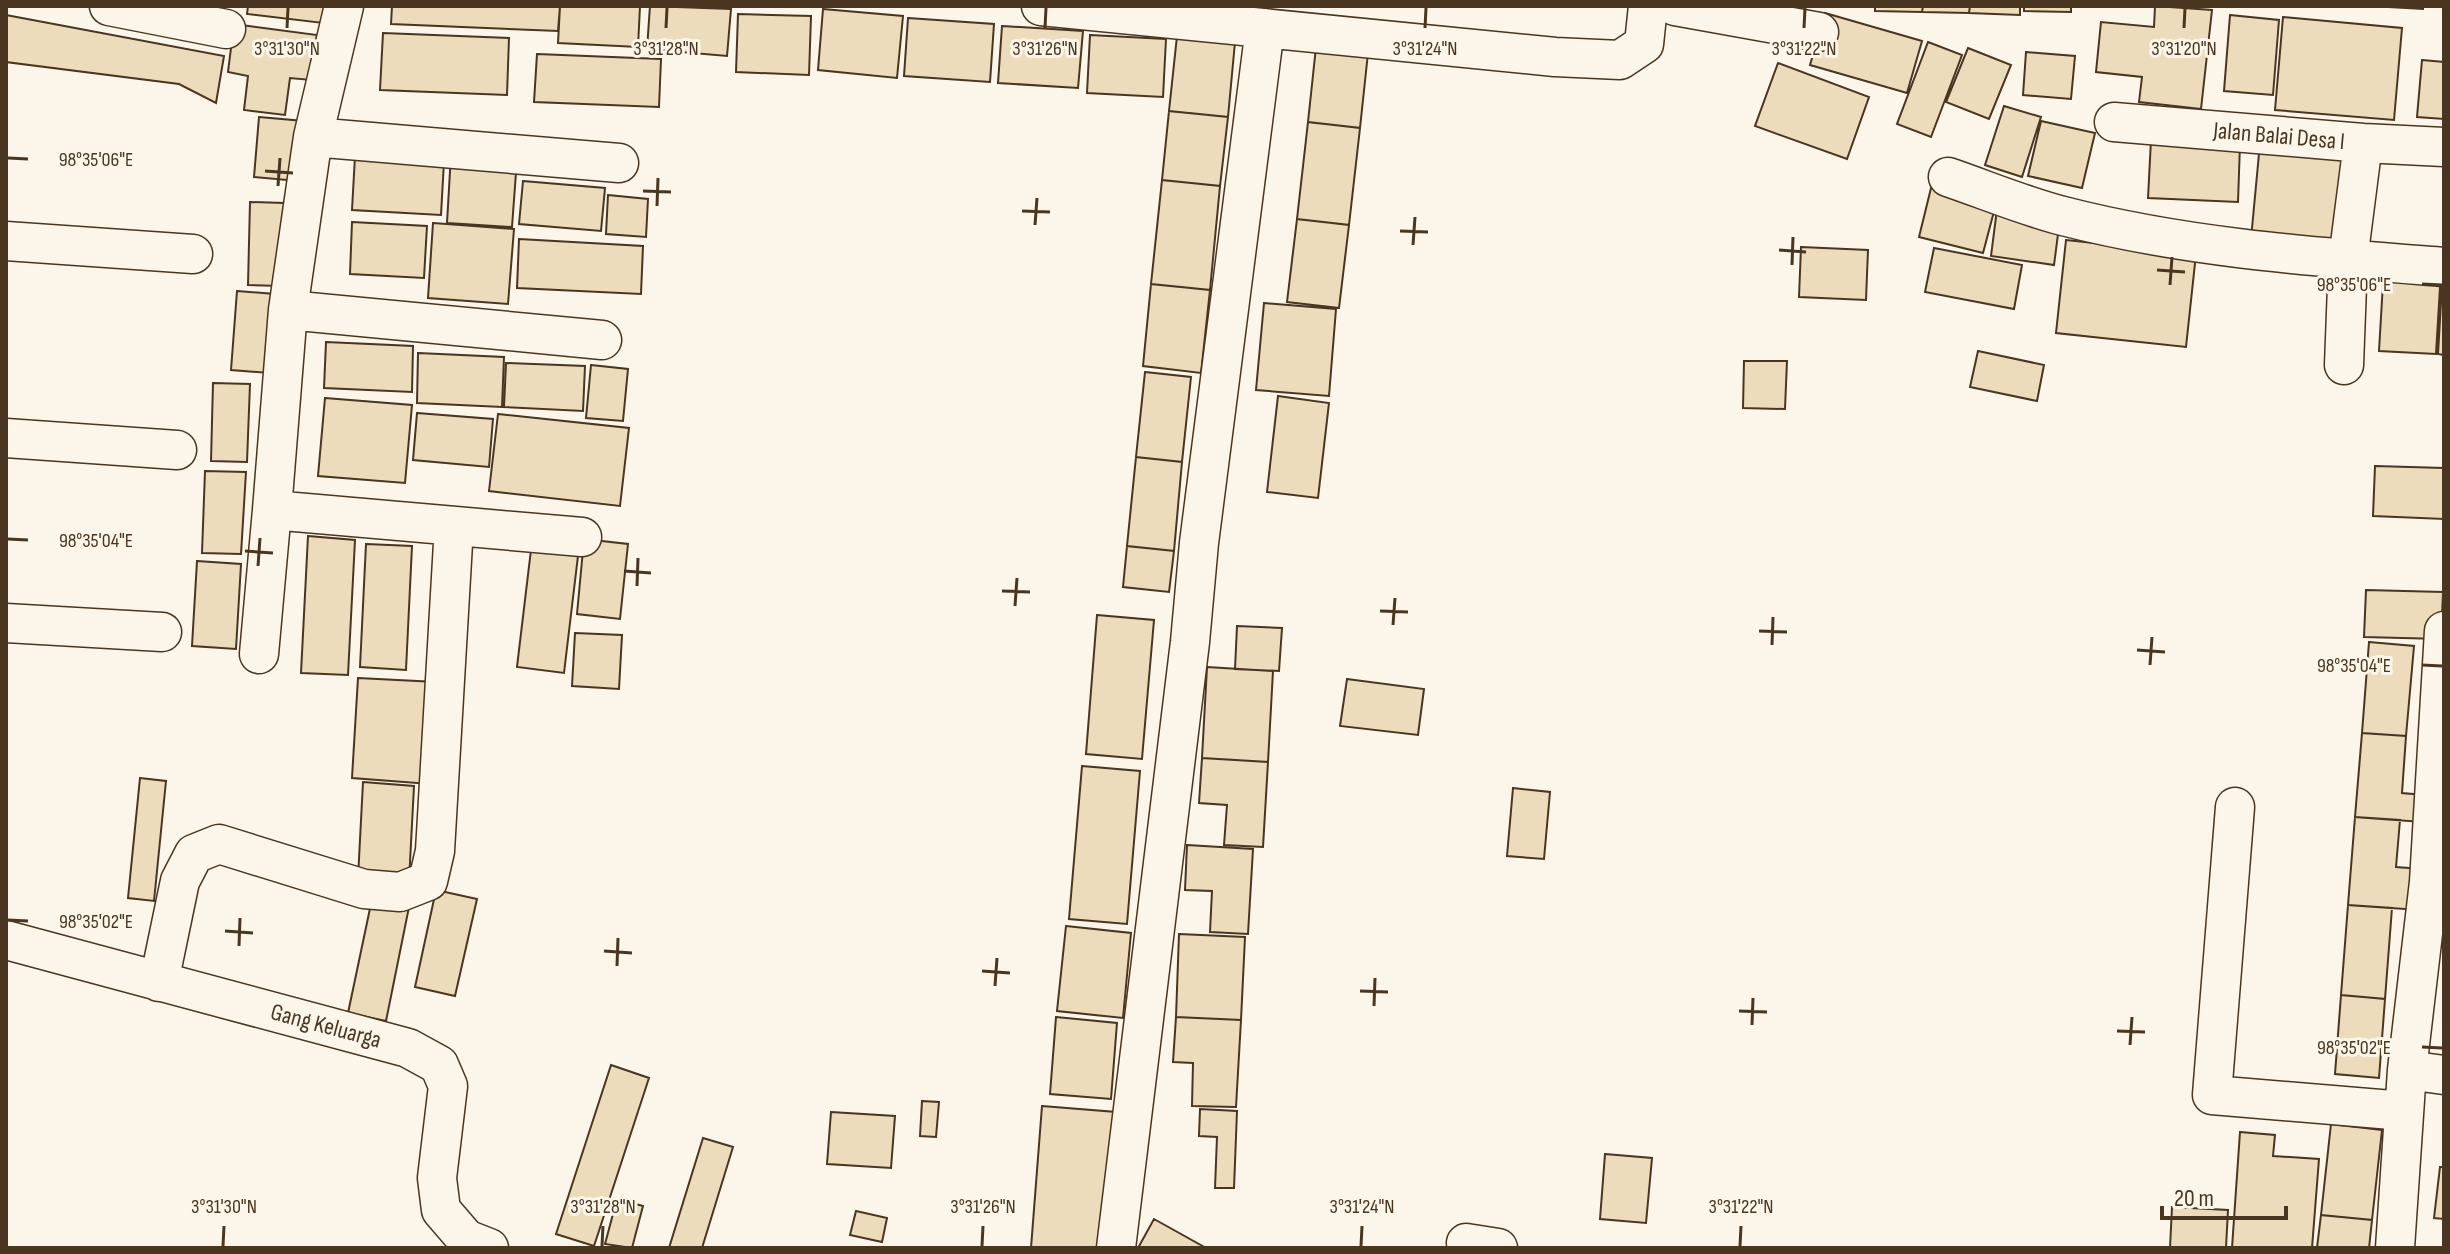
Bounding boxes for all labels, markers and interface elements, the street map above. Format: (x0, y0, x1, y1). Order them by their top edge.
text: 3°31'30"N (254, 37, 320, 61)
text: 3°31'28"N (633, 37, 699, 61)
text: 3°31'26"N (1012, 37, 1078, 61)
text: 3°31'24"N (1393, 37, 1457, 61)
text: 3°31'22"N (1772, 37, 1836, 61)
text: 3°31'20"N (2151, 37, 2217, 61)
street label: Jalan Balai Desa I (2211, 116, 2346, 156)
text: 98°35'06"E (59, 148, 133, 172)
text: 98°35'06"E (2317, 273, 2391, 297)
text: 98°35'04"E (59, 529, 133, 553)
text: 98°35'04"E (2317, 654, 2391, 678)
text: 98°35'02"E (59, 910, 133, 934)
street label: Gang Keluarga (268, 997, 384, 1055)
text: 98°35'02"E (2317, 1036, 2391, 1060)
scale bar (2162, 1170, 2286, 1220)
text: 20 m (2174, 1184, 2214, 1213)
text: 3°31'30"N (191, 1195, 257, 1219)
text: 3°31'28"N (570, 1195, 636, 1219)
text: 3°31'26"N (950, 1195, 1016, 1219)
text: 3°31'24"N (1330, 1195, 1394, 1219)
text: 3°31'22"N (1709, 1195, 1773, 1219)

